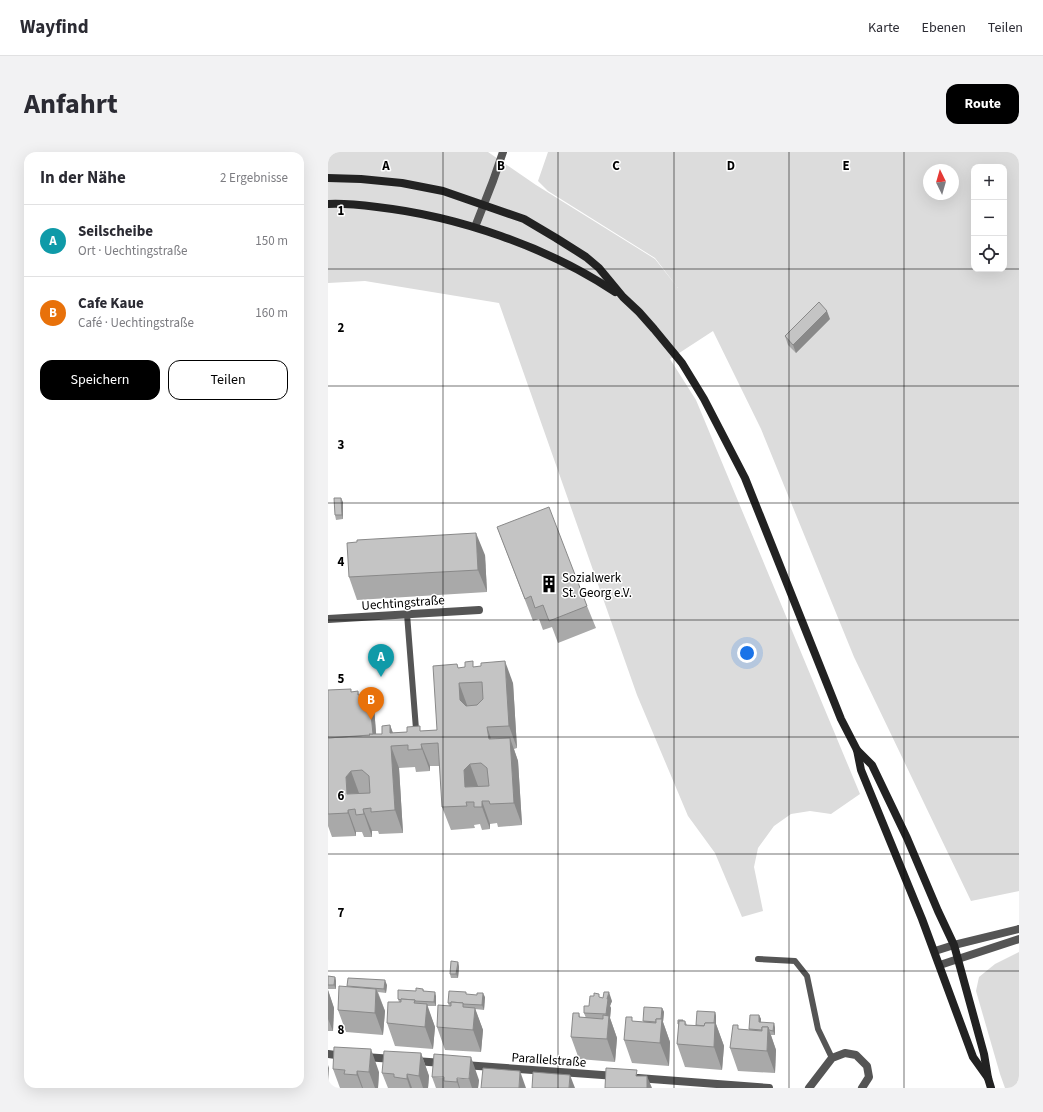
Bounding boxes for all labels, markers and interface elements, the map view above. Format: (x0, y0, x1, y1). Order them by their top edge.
text: Wayfind (20, 14, 89, 41)
text: Karte (868, 18, 900, 38)
text: Ebenen (922, 18, 966, 38)
text: Teilen (988, 18, 1023, 38)
text: Anfahrt (24, 84, 118, 124)
button: Route (946, 84, 1019, 124)
text: A (381, 157, 390, 175)
text: B (497, 157, 505, 175)
text: C (612, 157, 620, 175)
text: D (727, 157, 735, 175)
text: E (842, 157, 850, 175)
north arrow (923, 164, 959, 200)
map controls (971, 164, 1007, 272)
button: + (971, 164, 1007, 200)
text: In der Nähe (40, 166, 126, 190)
text: 2 Ergebnisse (220, 169, 288, 187)
button: − (971, 200, 1007, 236)
text: 1 (338, 202, 345, 220)
text: Seilscheibe (78, 221, 153, 242)
text: A (49, 232, 57, 250)
text: 150 m (255, 232, 288, 250)
button: locate (971, 236, 1007, 272)
text: Ort · Uechtingstraße (78, 242, 187, 260)
text: Cafe Kaue (78, 293, 144, 314)
text: B (49, 304, 57, 322)
text: 160 m (255, 304, 288, 322)
text: Café · Uechtingstraße (78, 314, 194, 332)
text: 2 (338, 319, 345, 337)
button: Speichern (40, 360, 160, 400)
button: Teilen (168, 360, 288, 400)
text: 3 (338, 436, 345, 454)
text: 4 (338, 553, 345, 571)
place label: Sozialwerk St. Georg e.V. (562, 569, 632, 602)
building icon: Sozialwerk St. Georg e.V. (539, 574, 559, 594)
street label: Uechtingstraße (361, 591, 445, 615)
your location (737, 643, 757, 663)
pin: A (368, 644, 394, 677)
text: 5 (338, 670, 345, 688)
pin: B (358, 687, 384, 720)
text: 6 (338, 787, 345, 805)
text: 7 (338, 904, 345, 922)
text: 8 (338, 1021, 345, 1039)
street label: Parallelstraße (511, 1048, 587, 1072)

